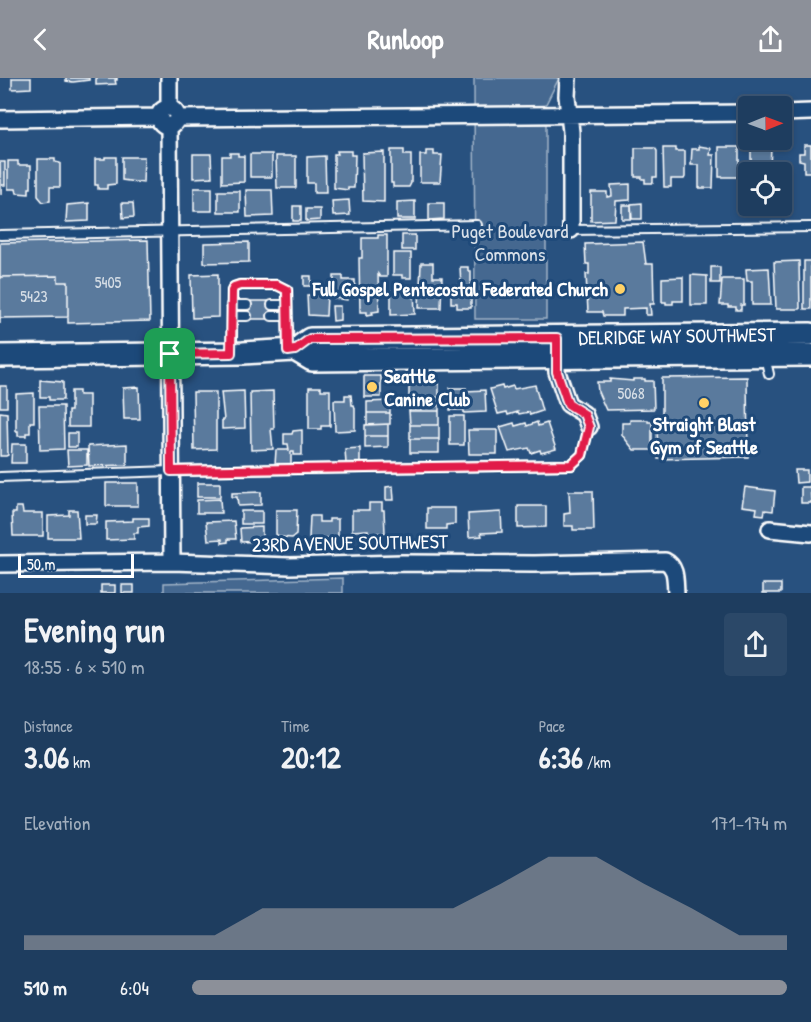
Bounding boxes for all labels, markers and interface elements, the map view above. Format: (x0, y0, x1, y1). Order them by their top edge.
text: Runloop (368, 21, 443, 57)
icon: back (24, 23, 57, 56)
icon: share (754, 23, 787, 56)
north arrow (738, 96, 792, 150)
map controls (738, 96, 792, 216)
button: locate (738, 162, 792, 216)
park label: Puget Boulevard Commons (452, 217, 569, 267)
house number: 5405 (95, 271, 122, 293)
place label: Full Gospel Pentecostal Federated Church (312, 275, 609, 303)
marker: Full Gospel Pentecostal Federated Church (613, 282, 627, 296)
house number: 5423 (20, 285, 48, 307)
street label: DELRIDGE WAY SOUTHWEST (578, 320, 777, 351)
pin (144, 328, 195, 379)
icon: arrive (153, 337, 186, 370)
place label: Seattle Canine Club (384, 362, 470, 412)
marker: Seattle Canine Club (365, 380, 379, 394)
house number: 5068 (617, 382, 645, 404)
marker: Straight Blast Gym of Seattle (697, 396, 711, 410)
place label: Straight Blast Gym of Seattle (650, 410, 758, 461)
street label: 23RD AVENUE SOUTHWEST (252, 527, 449, 558)
scale bar (18, 551, 134, 579)
text: 50 m (27, 553, 56, 575)
text: Evening run (24, 608, 165, 652)
button: share (724, 613, 787, 676)
text: 18:55 · 6 × 510 m (24, 653, 145, 680)
text: Distance (24, 715, 73, 737)
text: Time (281, 715, 310, 737)
text: Pace (539, 715, 565, 737)
text: 3.06 (24, 737, 69, 777)
text: 20:12 (281, 737, 341, 777)
text: 6:36 (539, 737, 583, 777)
text: km (69, 751, 90, 773)
text: /km (583, 751, 611, 773)
text: Elevation (24, 809, 90, 836)
text: 171–174 m (711, 809, 787, 836)
text: 510 m (24, 974, 67, 1001)
text: 6:04 (120, 974, 149, 1001)

